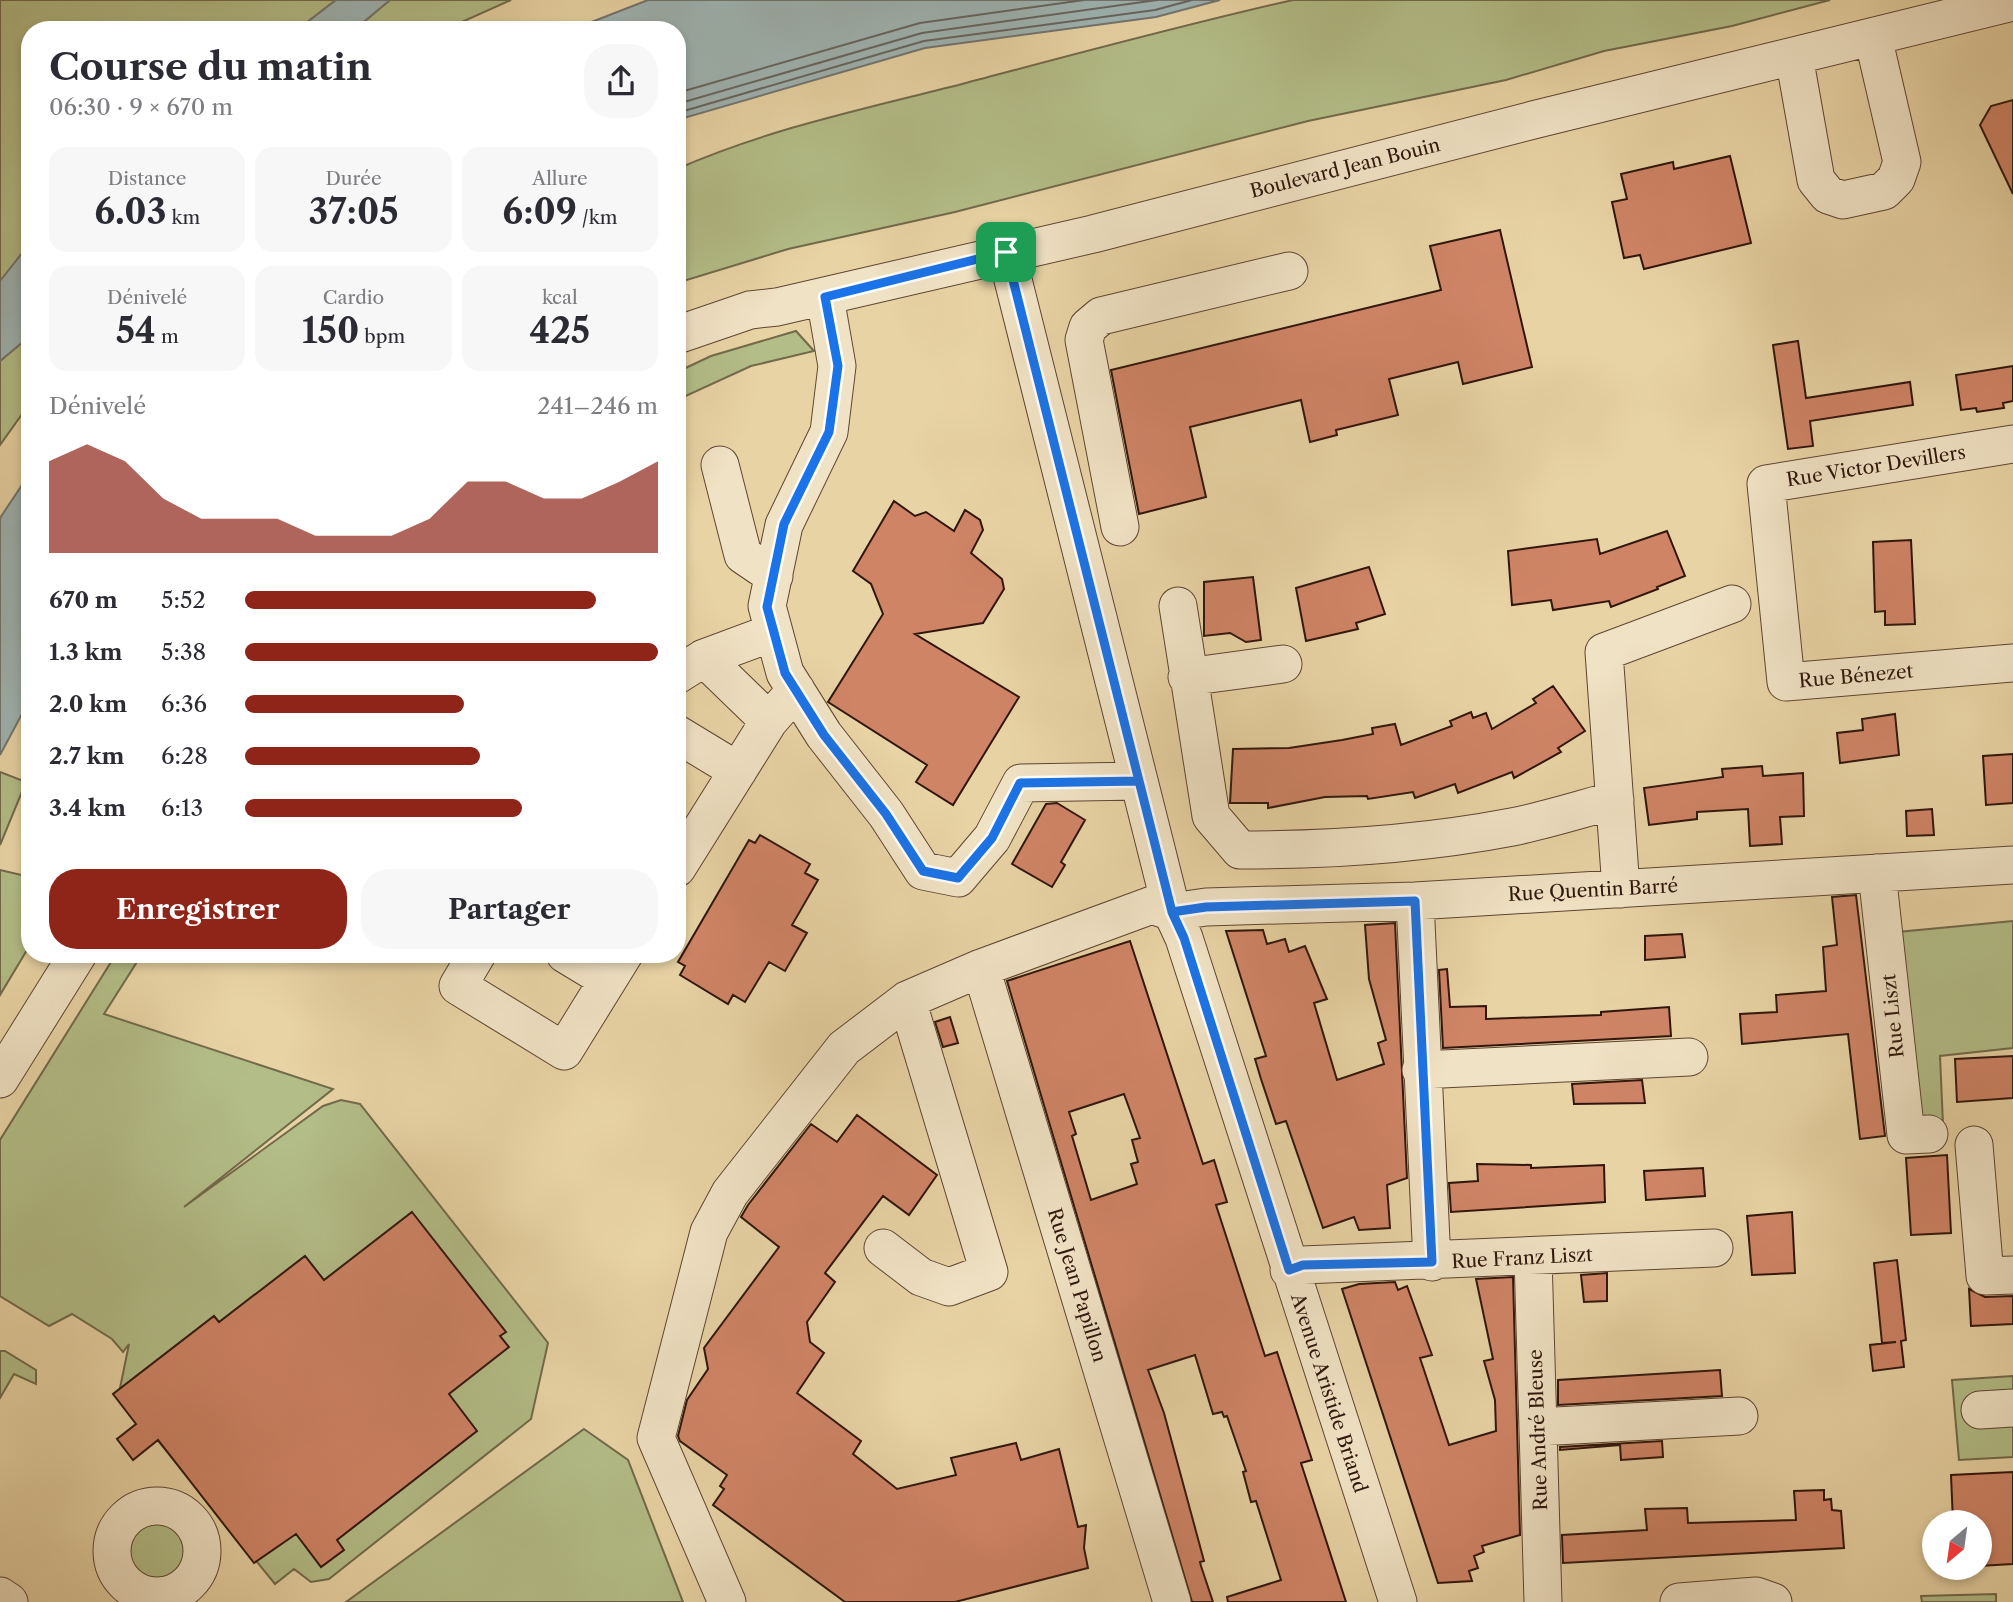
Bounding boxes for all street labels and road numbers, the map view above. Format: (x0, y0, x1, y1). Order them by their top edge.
street label: Boulevard Jean Bouin (1248, 133, 1443, 203)
street label: Rue Victor Devillers (1785, 440, 1967, 492)
street label: Rue Bénezet (1798, 660, 1915, 692)
street label: Rue Quentin Barré (1507, 874, 1679, 906)
street label: Rue Liszt (1877, 973, 1909, 1059)
street label: Rue Jean Papillon (1043, 1205, 1111, 1365)
street label: Rue Franz Liszt (1451, 1243, 1593, 1273)
street label: Avenue Aristide Briand (1286, 1290, 1372, 1496)
street label: Rue André Bleuse (1524, 1349, 1552, 1511)

